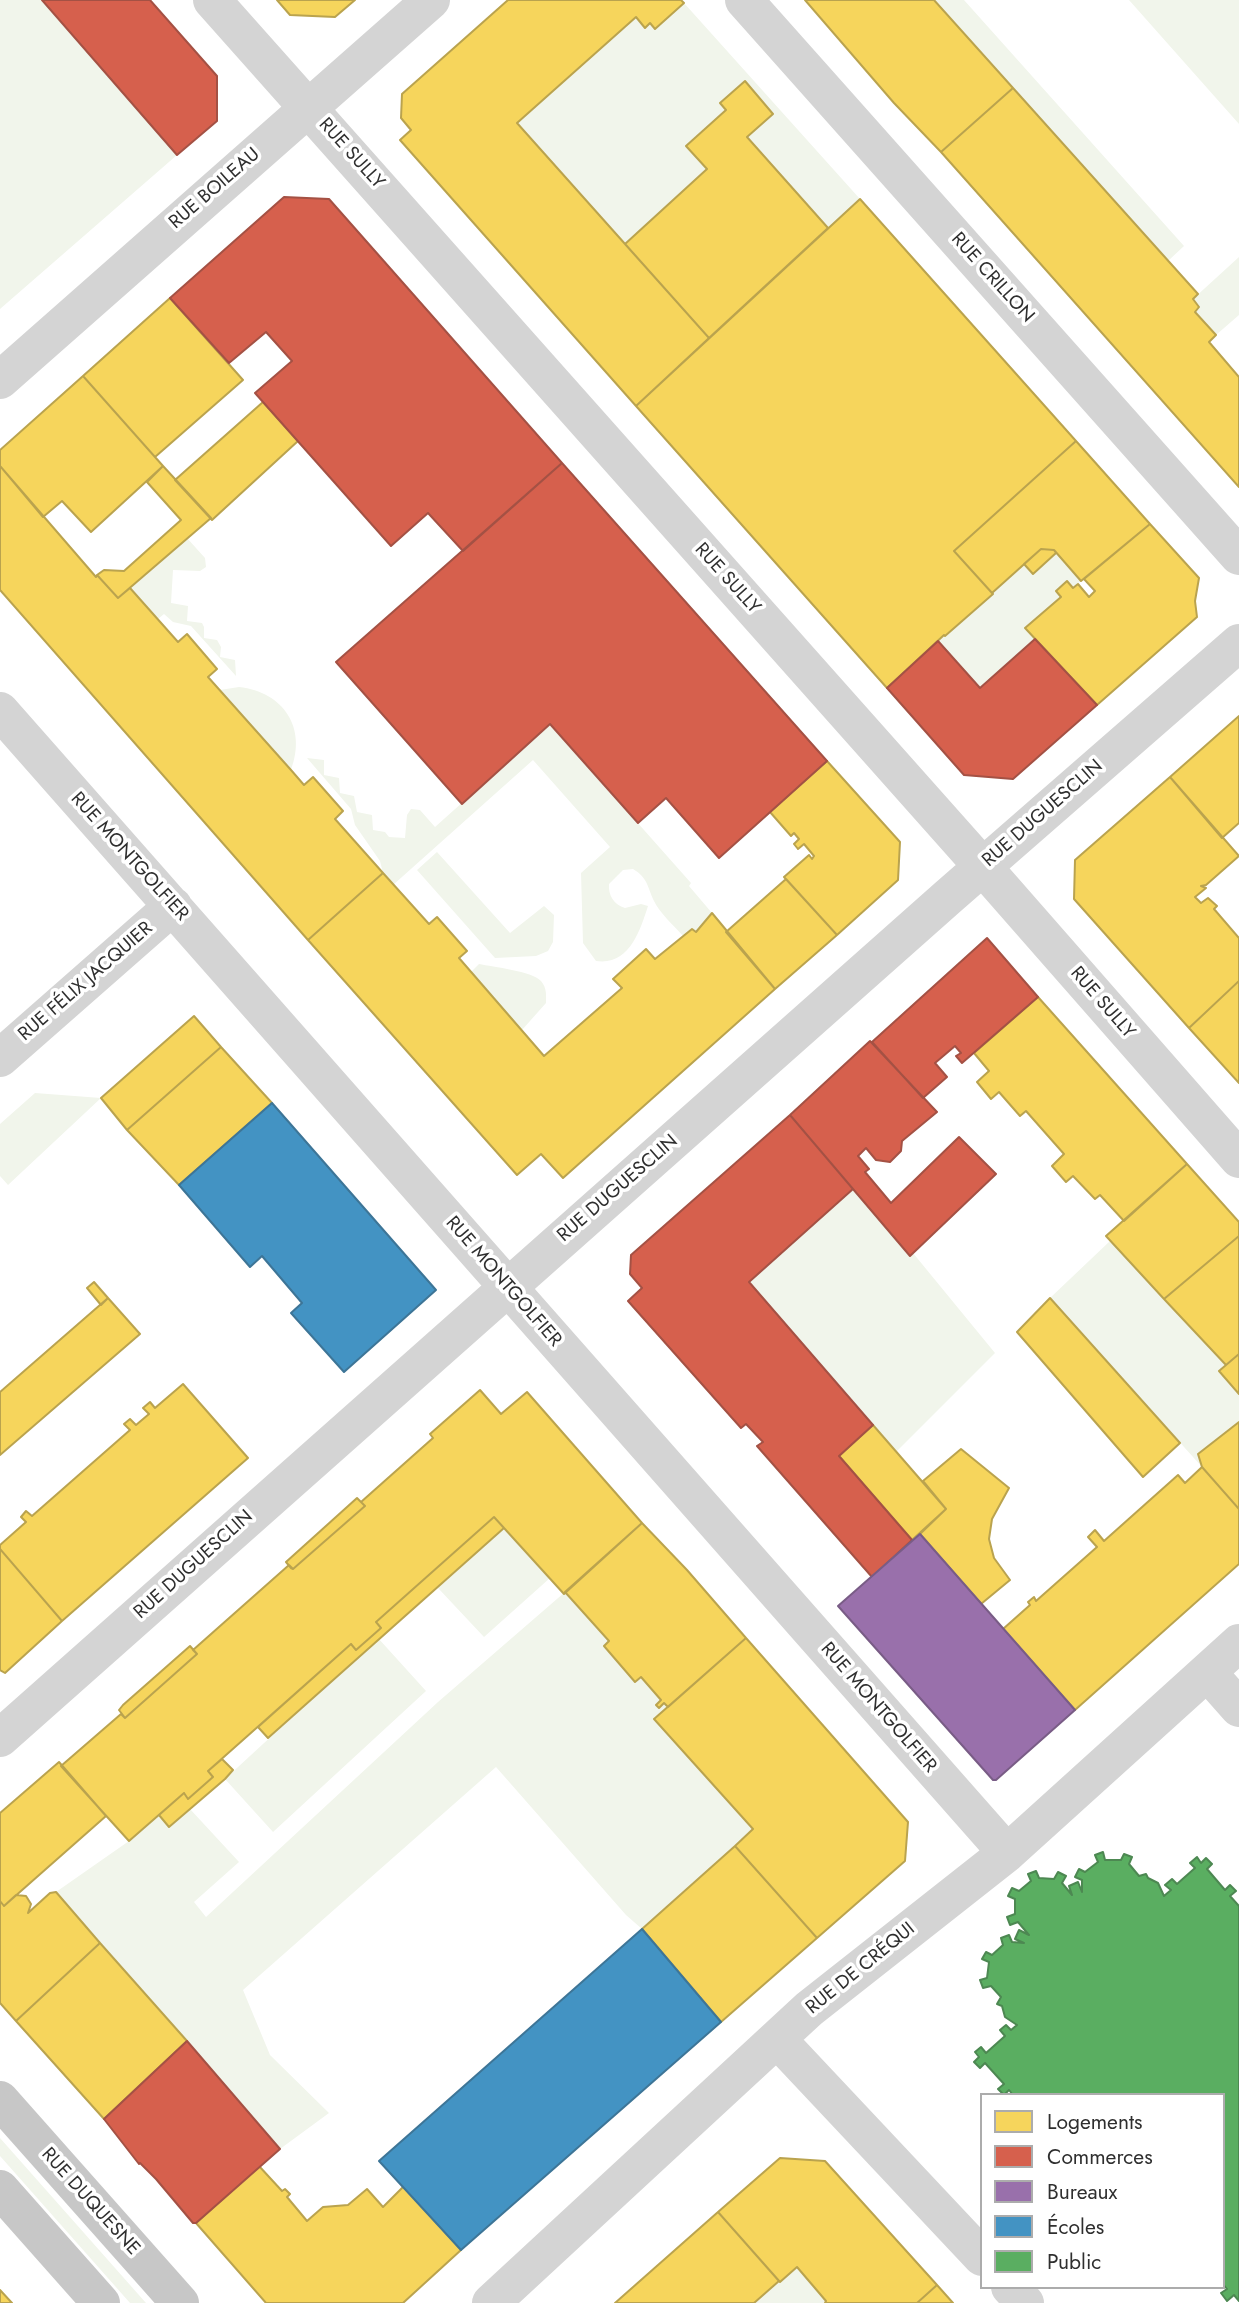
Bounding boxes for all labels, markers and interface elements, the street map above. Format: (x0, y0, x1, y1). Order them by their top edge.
street label: RUE SULLY (313, 114, 389, 194)
street label: RUE BOILEAU (165, 144, 265, 234)
street label: RUE CRILLON (946, 228, 1038, 328)
street label: RUE SULLY (689, 539, 765, 619)
street label: RUE DUGUESCLIN (978, 756, 1108, 872)
street label: RUE MONTGOLFIER (65, 788, 193, 926)
street label: RUE FÉLIX JACQUIER (14, 918, 158, 1046)
street label: RUE SULLY (1065, 963, 1139, 1043)
street label: RUE DUGUESCLIN (553, 1131, 683, 1247)
street label: RUE MONTGOLFIER (440, 1212, 566, 1352)
street label: RUE DUGUESCLIN (130, 1506, 258, 1624)
street label: RUE MONTGOLFIER (815, 1638, 941, 1778)
street label: RUE DE CRÉQUI (802, 1918, 920, 2020)
legend (980, 2093, 1225, 2289)
text: Logements (1047, 2107, 1142, 2137)
text: Commerces (1047, 2142, 1153, 2172)
street label: RUE DUQUESNE (36, 2144, 144, 2260)
text: Bureaux (1047, 2177, 1117, 2207)
text: Écoles (1047, 2212, 1104, 2242)
text: Public (1047, 2247, 1101, 2277)

